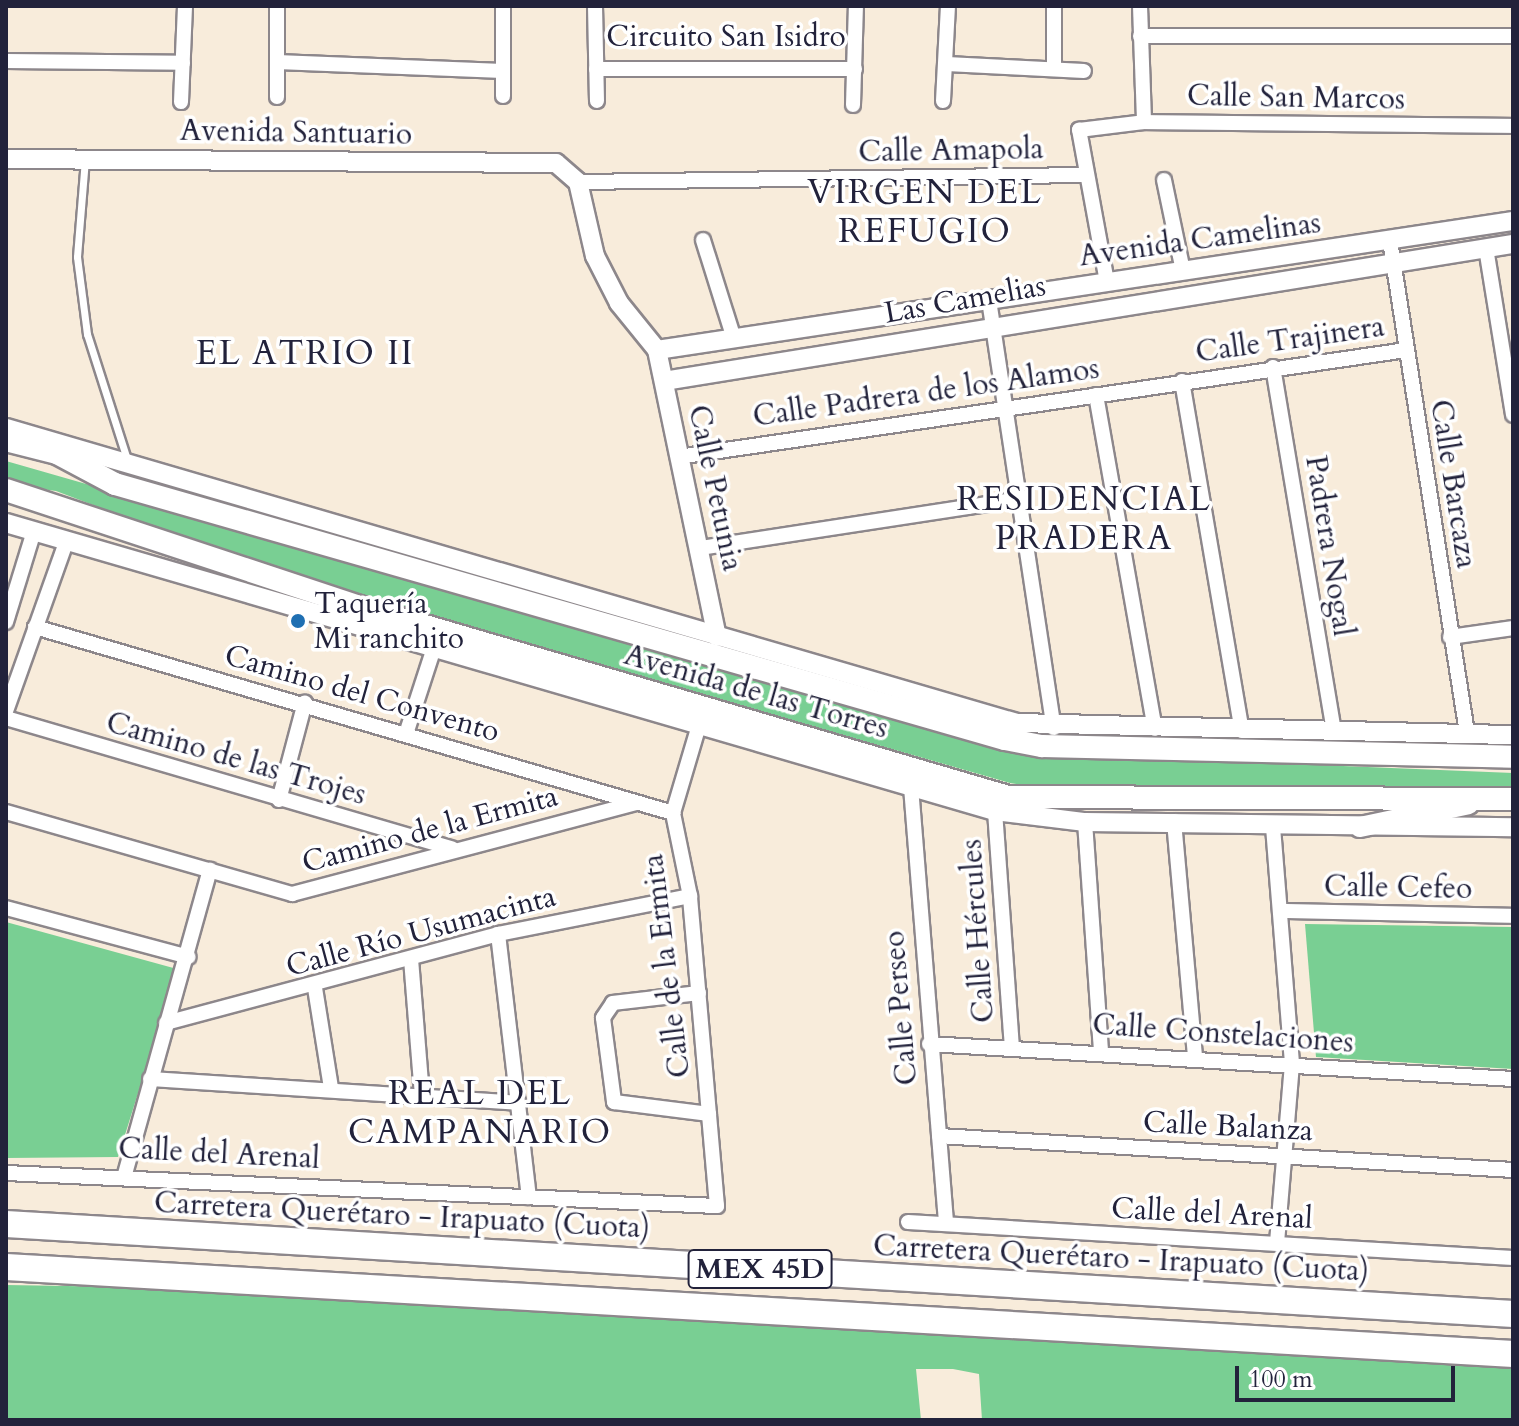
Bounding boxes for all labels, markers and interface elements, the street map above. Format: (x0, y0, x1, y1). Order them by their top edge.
street label: Circuito San Isidro (606, 19, 846, 55)
street label: Calle San Marcos (1187, 78, 1405, 118)
street label: Avenida Santuario (180, 113, 412, 153)
street label: Calle Amapola (858, 131, 1044, 171)
district label: VIRGEN DEL REFUGIO (807, 172, 1043, 252)
street label: Avenida Camelinas (1077, 205, 1323, 275)
street label: Las Camelias (882, 268, 1048, 332)
street label: Calle Trajinera (1193, 309, 1387, 371)
district label: EL ATRIO II (196, 334, 414, 374)
street label: Calle Padrera de los Alamos (751, 351, 1101, 435)
street label: Calle Barcaza (1422, 397, 1484, 571)
street label: Calle Petunia (680, 402, 750, 574)
street label: Padrera Nogal (1297, 453, 1361, 639)
district label: RESIDENCIAL PRADERA (956, 479, 1212, 558)
place label: Taquería Mi ranchito (314, 586, 464, 656)
marker: Taquería Mi ranchito (289, 612, 307, 630)
street label: Avenida de las Torres (620, 637, 892, 747)
street label: Camino del Convento (221, 638, 503, 750)
street label: Camino de las Trojes (102, 705, 370, 813)
street label: Camino de la Ermita (298, 779, 562, 881)
street label: Calle Hércules (954, 838, 1002, 1024)
street label: Calle de la Ermita (635, 852, 699, 1080)
street label: Calle Cefeo (1324, 869, 1472, 907)
street label: Calle Río Usumacinta (282, 879, 560, 985)
street label: Calle Perseo (876, 929, 926, 1087)
street label: Calle Constelaciones (1091, 1007, 1355, 1061)
district label: REAL DEL CAMPANARIO (348, 1073, 612, 1152)
street label: Calle Balanza (1142, 1105, 1314, 1149)
street label: Calle del Arenal (117, 1131, 321, 1177)
street label: Carretera Querétaro - Irapuato (Cuota) (153, 1185, 651, 1247)
street label: Calle del Arenal (1110, 1191, 1314, 1237)
street label: Carretera Querétaro - Irapuato (Cuota) (872, 1228, 1370, 1290)
road number: MEX 45D (686, 1245, 834, 1293)
scale bar (1239, 1350, 1459, 1400)
text: 100 m (1249, 1363, 1313, 1396)

